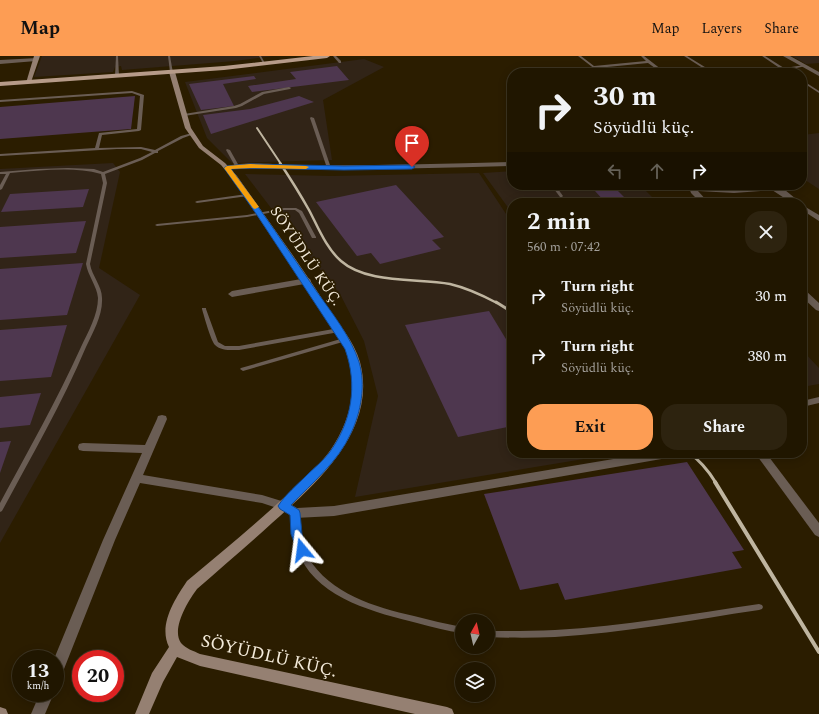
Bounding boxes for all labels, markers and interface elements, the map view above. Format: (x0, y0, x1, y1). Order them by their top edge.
text: Map (20, 14, 60, 43)
text: Map (651, 18, 680, 39)
text: Layers (702, 18, 742, 39)
text: Share (764, 18, 799, 39)
text: 30 m (593, 75, 657, 118)
icon: right (527, 84, 579, 136)
text: Söyüdlü küç. (593, 114, 694, 141)
pin (395, 126, 429, 167)
icon: arrive (401, 132, 423, 154)
icon: left (604, 160, 626, 182)
icon: ahead (646, 160, 668, 182)
icon: right (688, 160, 710, 182)
street label: SÖYÜDLÜ KÜÇ. (264, 202, 348, 310)
text: 2 min (527, 204, 591, 240)
button: close (745, 211, 787, 253)
text: 560 m · 07:42 (527, 237, 600, 257)
text: Turn right (561, 275, 634, 298)
icon: right (527, 285, 549, 307)
text: 30 m (755, 285, 787, 308)
text: Söyüdlü küç. (561, 298, 634, 318)
text: Turn right (561, 335, 634, 358)
icon: right (527, 345, 549, 367)
text: 380 m (748, 345, 787, 368)
text: Söyüdlü küç. (561, 358, 634, 378)
button: Exit (527, 404, 653, 450)
button: Share (661, 404, 787, 450)
position arrow (281, 529, 323, 571)
north arrow (455, 614, 495, 654)
map controls (455, 614, 495, 702)
street label: SÖYÜDLÜ KÜÇ. (198, 627, 340, 685)
speed limit sign: 20 (72, 650, 124, 702)
text: 13 (27, 656, 49, 686)
button: layers (455, 662, 495, 702)
text: km/h (27, 678, 49, 694)

